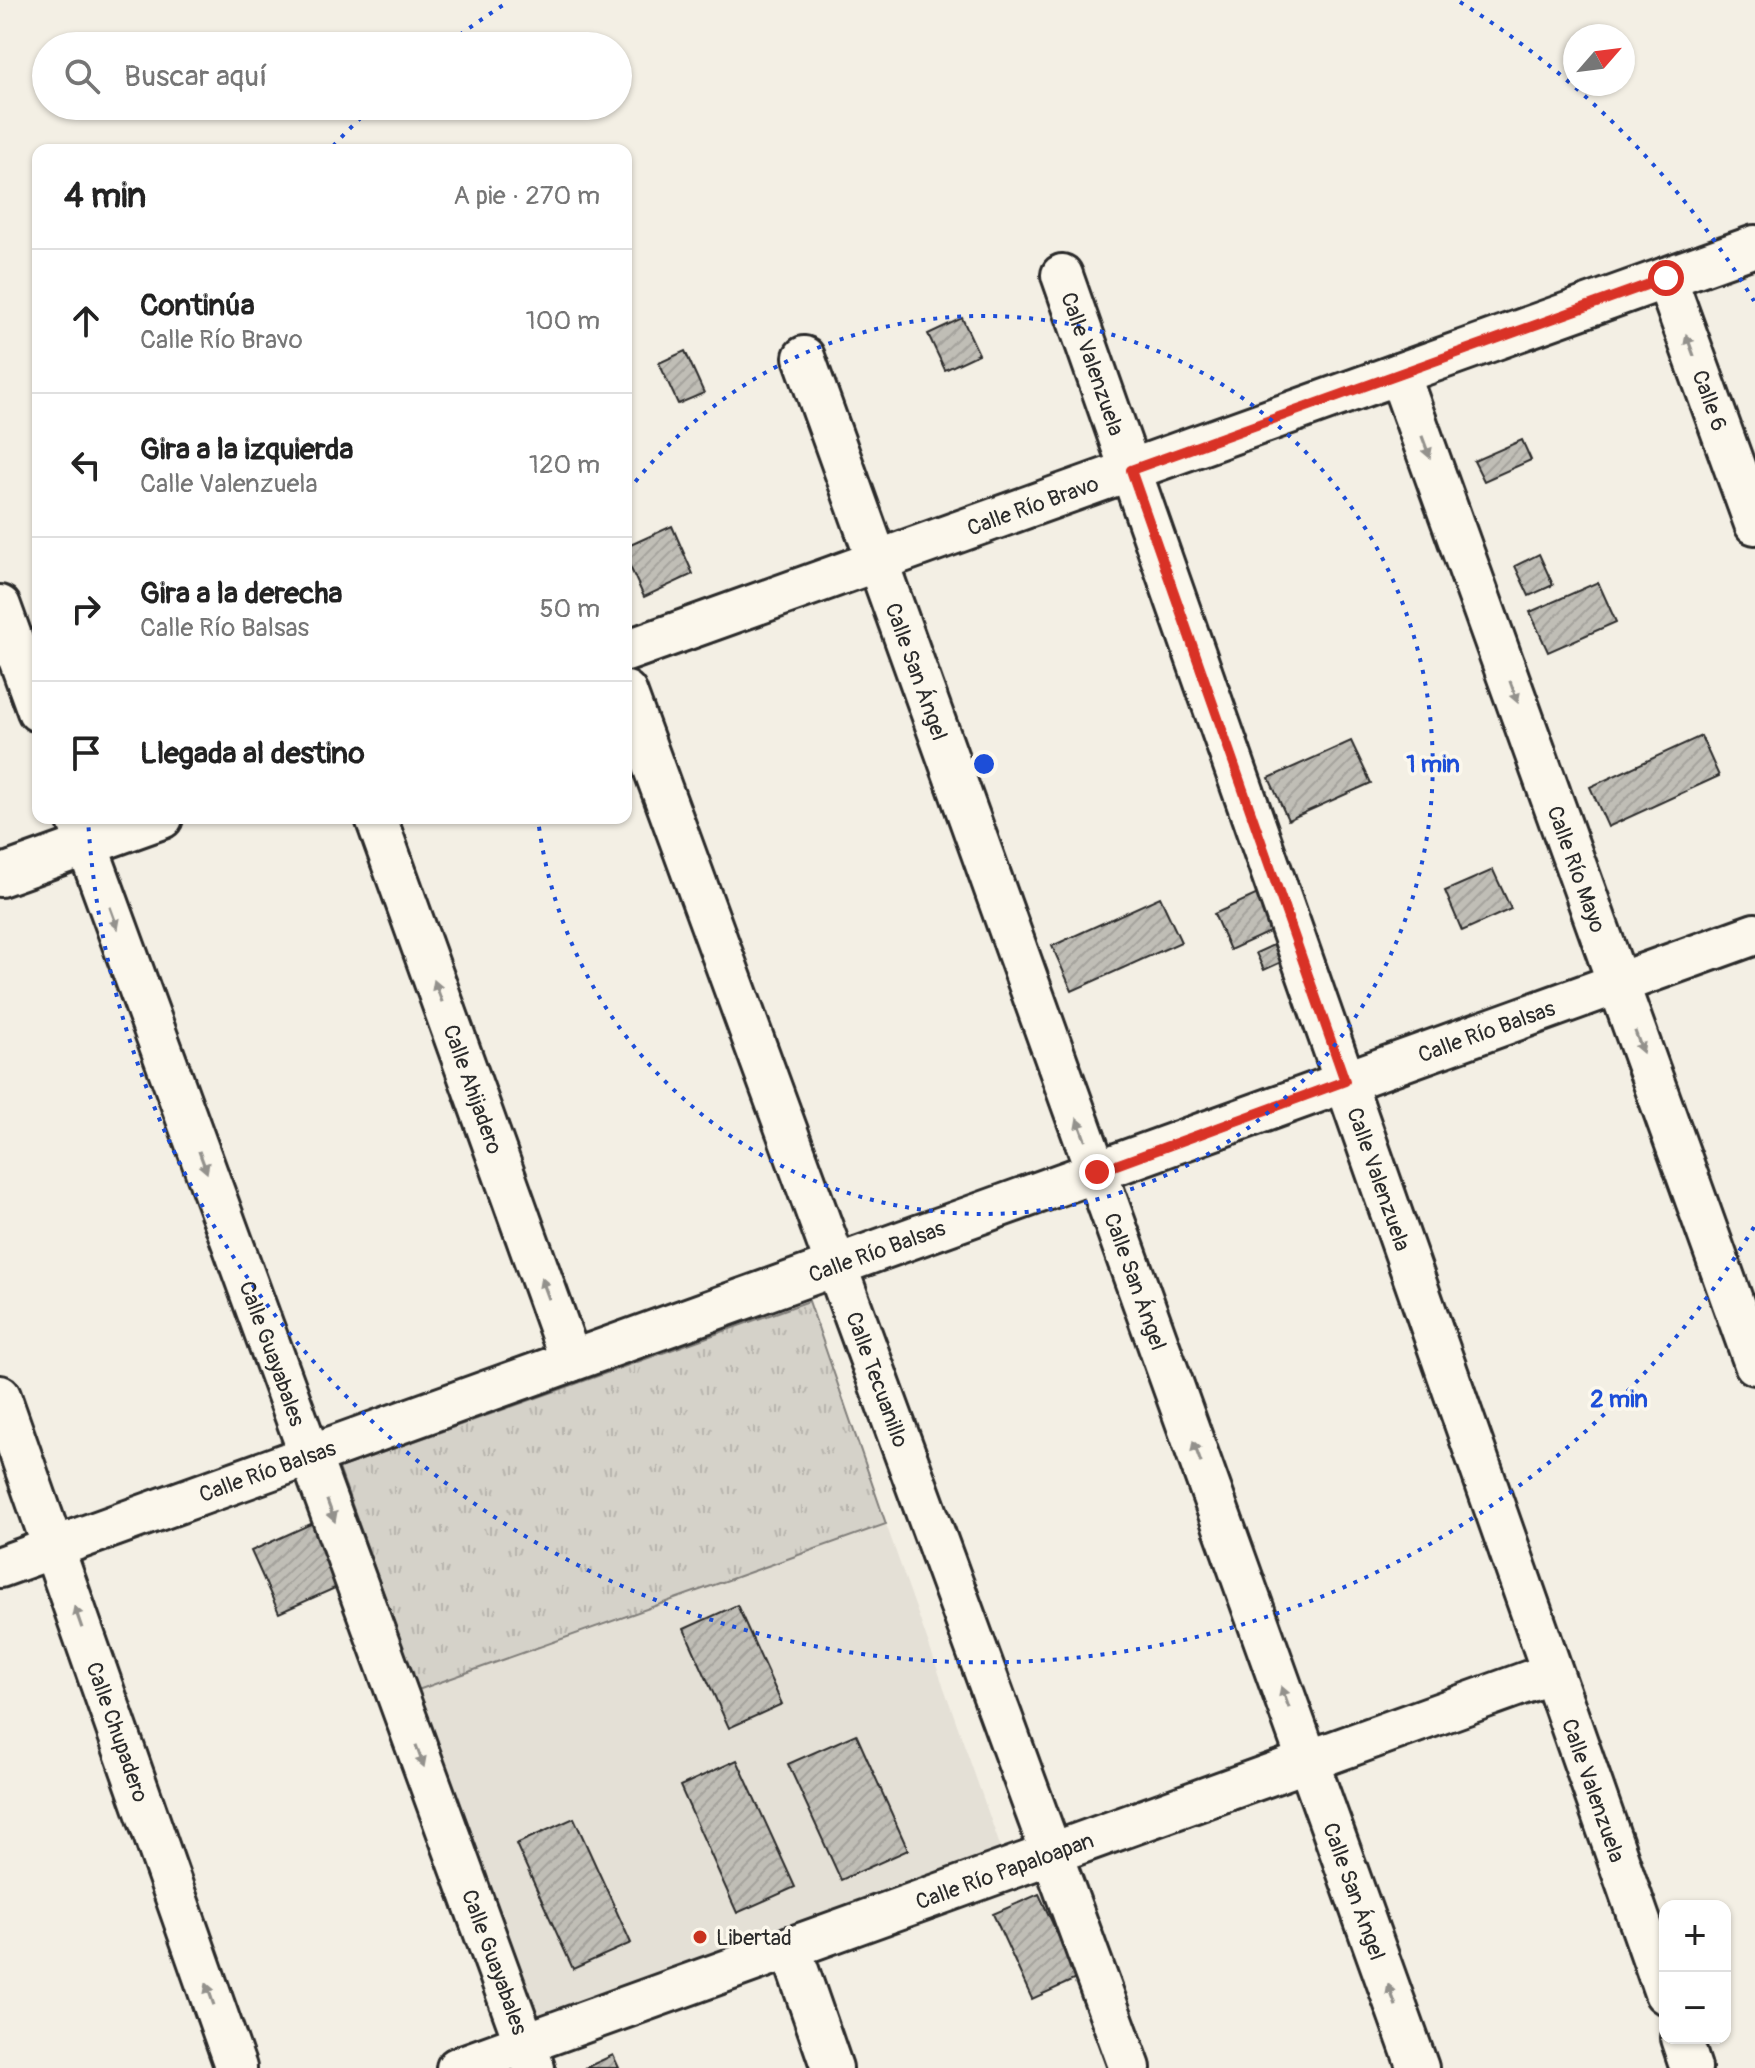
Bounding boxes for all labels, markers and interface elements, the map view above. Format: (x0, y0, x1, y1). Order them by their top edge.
north arrow (1563, 24, 1635, 96)
search box (32, 32, 632, 120)
icon: search (60, 54, 104, 98)
text: Buscar aquí (124, 58, 267, 95)
text: 4 min (64, 175, 146, 218)
text: A pie · 270 m (453, 180, 600, 212)
route start (1648, 260, 1684, 296)
text: Continúa (140, 287, 255, 324)
street label: Calle Valenzuela (1054, 288, 1130, 440)
icon: ahead (64, 299, 108, 343)
text: 100 m (526, 305, 600, 337)
text: Calle Río Bravo (140, 324, 303, 356)
one-way arrow (1683, 333, 1696, 357)
street label: Calle 6 (1685, 366, 1733, 435)
text: Gira a la izquierda (140, 431, 353, 468)
one-way arrow (1420, 435, 1432, 459)
icon: left (64, 443, 108, 487)
text: 120 m (529, 449, 600, 481)
text: Calle Valenzuela (140, 468, 318, 500)
street label: Calle Río Bravo (963, 470, 1103, 543)
text: Gira a la derecha (140, 575, 342, 612)
icon: right (64, 587, 108, 631)
text: 50 m (539, 593, 600, 625)
street label: Calle San Ángel (878, 599, 953, 744)
text: Calle Río Balsas (140, 612, 309, 644)
one-way arrow (1508, 680, 1520, 704)
icon: arrive (64, 731, 108, 775)
text: Llegada al destino (140, 735, 365, 772)
centre of rings (970, 750, 998, 778)
text: 1 min (1406, 750, 1460, 779)
street label: Calle Río Mayo (1540, 802, 1612, 937)
one-way arrow (108, 906, 120, 930)
one-way arrow (431, 978, 443, 1002)
street label: Calle Río Balsas (1414, 994, 1559, 1069)
street label: Calle Ahijadero (436, 1021, 509, 1158)
one-way arrow (1634, 1030, 1646, 1054)
street label: Calle Valenzuela (1340, 1104, 1416, 1255)
one-way arrow (1074, 1116, 1087, 1140)
one-way arrow (197, 1150, 210, 1174)
route end (1079, 1154, 1115, 1190)
street label: Calle San Ángel (1097, 1209, 1172, 1354)
street label: Calle Río Balsas (805, 1214, 949, 1289)
one-way arrow (538, 1276, 550, 1300)
street label: Calle Guayabales (232, 1277, 311, 1430)
street label: Calle Tecuanillo (839, 1308, 914, 1451)
text: 2 min (1590, 1385, 1648, 1414)
street label: Calle Río Balsas (195, 1434, 340, 1509)
one-way arrow (1190, 1440, 1203, 1464)
one-way arrow (325, 1500, 337, 1524)
one-way arrow (71, 1605, 83, 1629)
street label: Calle Chupadero (80, 1658, 155, 1806)
one-way arrow (1278, 1685, 1291, 1709)
street label: Calle Valenzuela (1555, 1715, 1631, 1866)
one-way arrow (414, 1744, 427, 1768)
street label: Calle San Ángel (1316, 1819, 1391, 1964)
street label: Calle Río Papaloapan (912, 1826, 1098, 1916)
street label: Calle Guayabales (455, 1886, 534, 2039)
map controls (1659, 1900, 1731, 2044)
button: + (1659, 1900, 1731, 1972)
place label: Libertad (716, 1924, 792, 1952)
marker: Libertad (691, 1928, 709, 1946)
button: − (1659, 1972, 1731, 2044)
one-way arrow (203, 1982, 216, 2006)
one-way arrow (1385, 1982, 1397, 2006)

